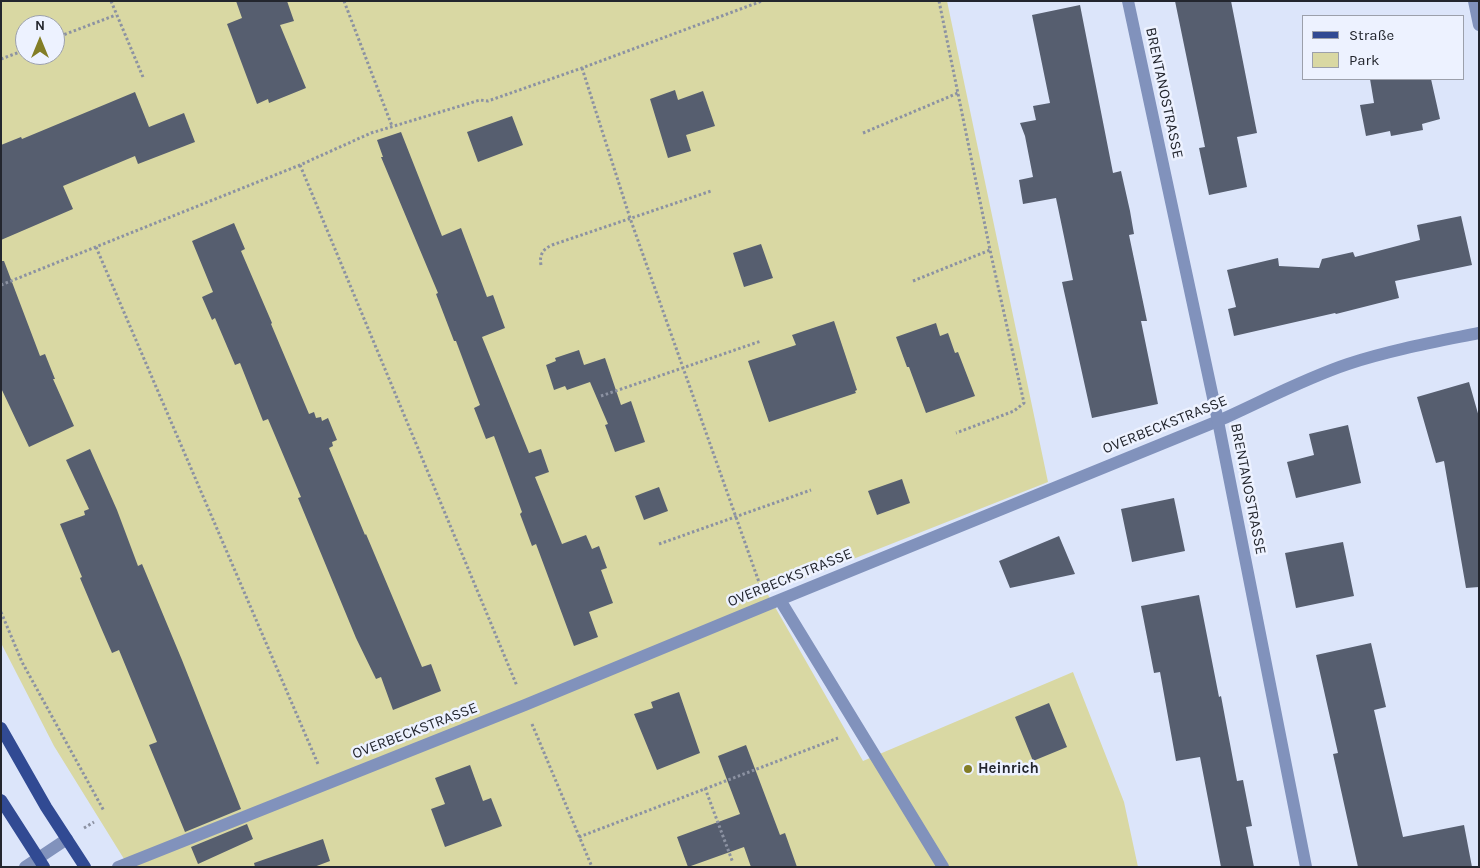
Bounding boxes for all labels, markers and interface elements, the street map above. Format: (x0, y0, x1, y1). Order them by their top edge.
north arrow (15, 15, 65, 65)
legend (1302, 15, 1465, 80)
text: N (35, 17, 45, 34)
street label: BRENTANOSTRASSE (1141, 26, 1187, 160)
text: Straße (1349, 26, 1394, 44)
text: Park (1349, 51, 1379, 69)
street label: OVERBECKSTRASSE (1100, 392, 1230, 458)
street label: BRENTANOSTRASSE (1226, 422, 1270, 556)
street label: OVERBECKSTRASSE (725, 545, 855, 611)
street label: OVERBECKSTRASSE (350, 699, 480, 763)
place label: Heinrich (978, 760, 1039, 778)
marker: Heinrich (962, 763, 974, 775)

